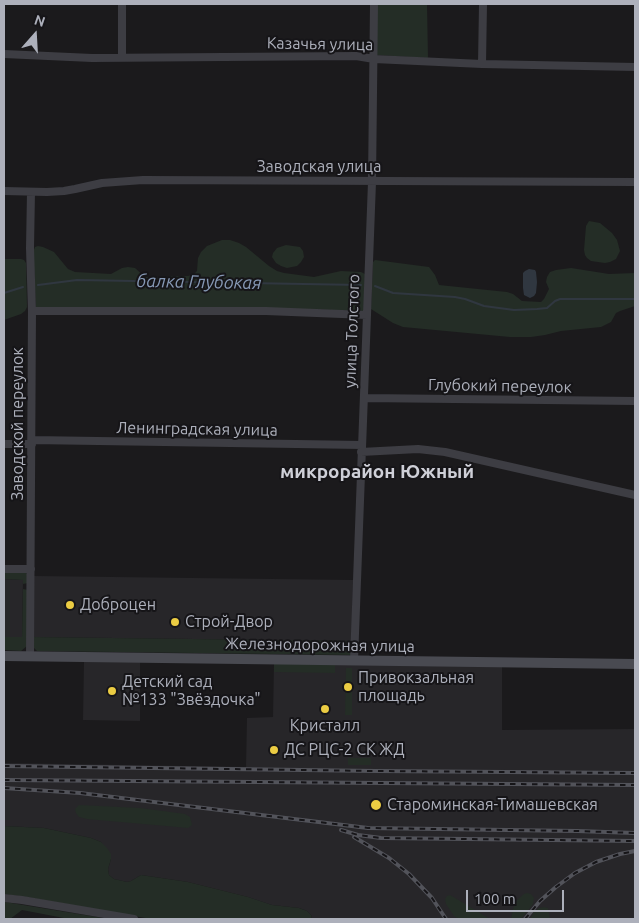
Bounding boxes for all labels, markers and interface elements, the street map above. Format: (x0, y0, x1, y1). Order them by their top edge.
north arrow (10, 10, 60, 60)
text: N (32, 12, 47, 30)
street label: Казачья улица (267, 33, 373, 55)
street label: Заводская улица (257, 157, 381, 177)
water label: балка Глубокая (136, 270, 262, 294)
street label: улица Толстого (340, 274, 364, 388)
street label: Заводской переулок (8, 347, 28, 501)
street label: Глубокий переулок (428, 375, 572, 397)
street label: Ленинградская улица (116, 418, 278, 440)
district label: микрорайон Южный (280, 461, 474, 483)
place label: Доброцен (80, 595, 156, 615)
marker: Доброцен (64, 599, 76, 611)
place label: Строй-Двор (185, 612, 273, 632)
marker: Строй-Двор (169, 616, 181, 628)
street label: Железнодорожная улица (225, 634, 415, 656)
place label: Привокзальная площадь (358, 668, 474, 706)
place label: Детский сад №133 "Звёздочка" (122, 672, 261, 710)
marker: Привокзальная площадь (342, 681, 354, 693)
marker: Детский сад №133 "Звёздочка" (106, 685, 118, 697)
marker: Кристалл (319, 703, 331, 715)
place label: Кристалл (290, 716, 360, 736)
place label: ДС РЦС-2 СК ЖД (284, 740, 405, 760)
marker: ДС РЦС-2 СК ЖД (268, 744, 280, 756)
place label: Староминская-Тимашевская (387, 795, 598, 815)
marker: Староминская-Тимашевская (369, 798, 383, 812)
scale bar (469, 880, 566, 912)
text: 100 m (474, 890, 516, 907)

